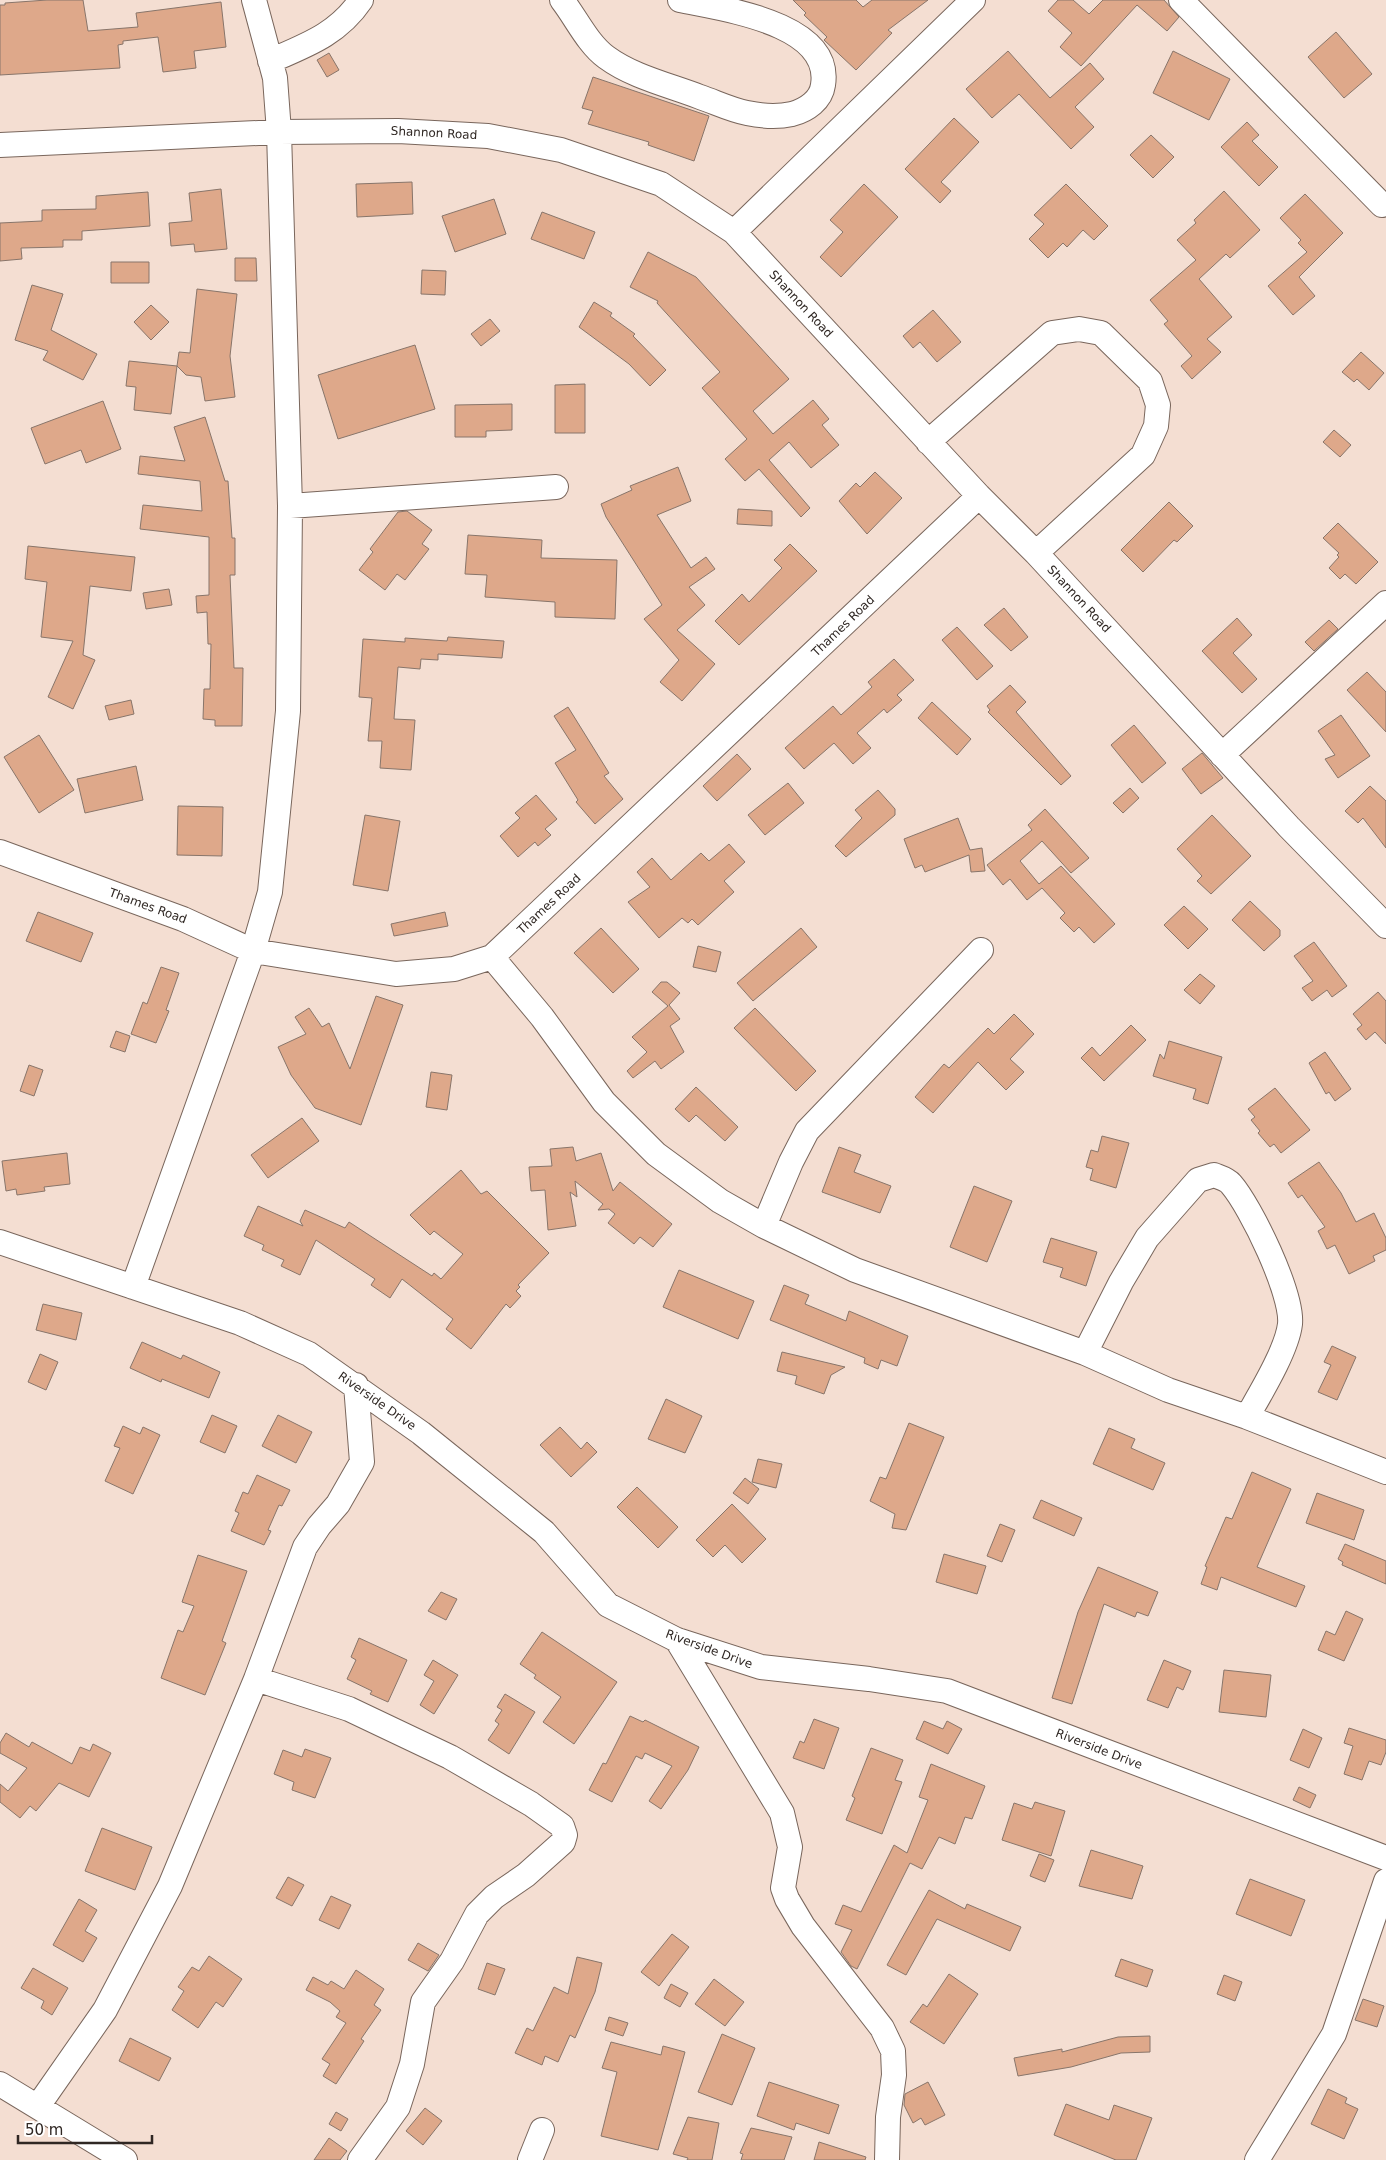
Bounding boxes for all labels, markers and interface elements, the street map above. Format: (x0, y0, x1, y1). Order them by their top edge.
street label: Shannon Road (390, 124, 478, 142)
street label: Shannon Road (766, 268, 836, 340)
street label: Shannon Road (1044, 563, 1114, 635)
street label: Thames Road (808, 593, 877, 660)
street label: Thames Road (514, 871, 584, 938)
street label: Thames Road (106, 885, 189, 927)
street label: Riverside Drive (336, 1369, 418, 1433)
street label: Riverside Drive (664, 1627, 754, 1671)
street label: Riverside Drive (1054, 1726, 1144, 1772)
scale bar (18, 2112, 151, 2144)
text: 50 m (25, 2121, 63, 2139)

